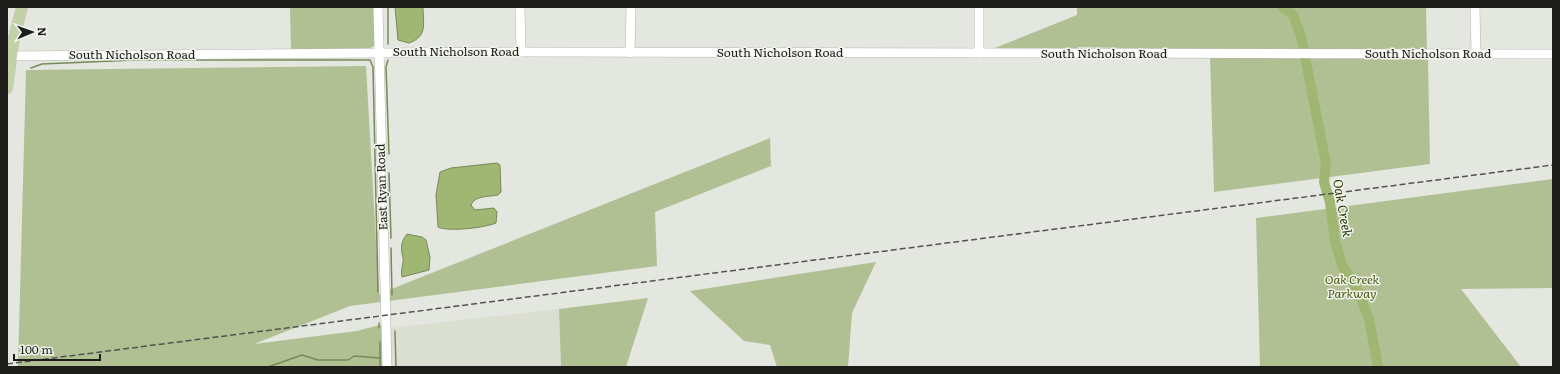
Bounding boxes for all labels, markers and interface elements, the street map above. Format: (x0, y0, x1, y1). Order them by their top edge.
north arrow (12, 12, 52, 52)
text: N (35, 27, 51, 37)
street label: South Nicholson Road (393, 42, 520, 60)
street label: South Nicholson Road (717, 43, 844, 61)
street label: South Nicholson Road (1041, 44, 1168, 62)
street label: South Nicholson Road (1365, 44, 1492, 62)
street label: South Nicholson Road (69, 45, 196, 63)
street label: East Ryan Road (370, 143, 392, 231)
water label: Oak Creek (1329, 177, 1358, 239)
park label: Oak Creek Parkway (1325, 270, 1380, 302)
scale bar (14, 336, 100, 362)
text: 100 m (20, 340, 53, 358)

